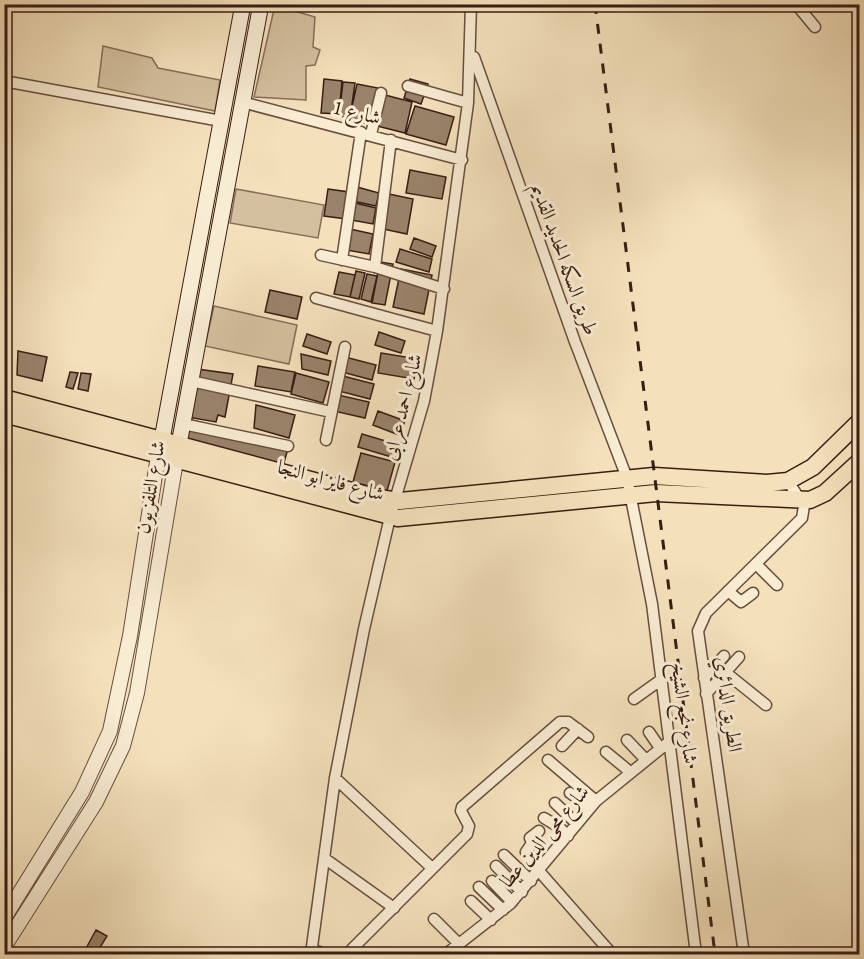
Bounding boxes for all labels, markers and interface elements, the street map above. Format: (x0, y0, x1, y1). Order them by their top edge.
street label: شارع 1 (329, 94, 384, 135)
street label: طريق السكه الحديد القديم (521, 179, 605, 340)
street label: شارع احمد عرابى (376, 351, 433, 464)
street label: شارع التلفزيون (129, 438, 176, 537)
street label: شارع فايز ابو النجا (273, 453, 387, 512)
street label: الطريق الدائري (706, 654, 749, 754)
street label: شارع نجع الشيخ (661, 661, 704, 766)
street label: شارع محى الدين عطا (493, 779, 599, 896)

